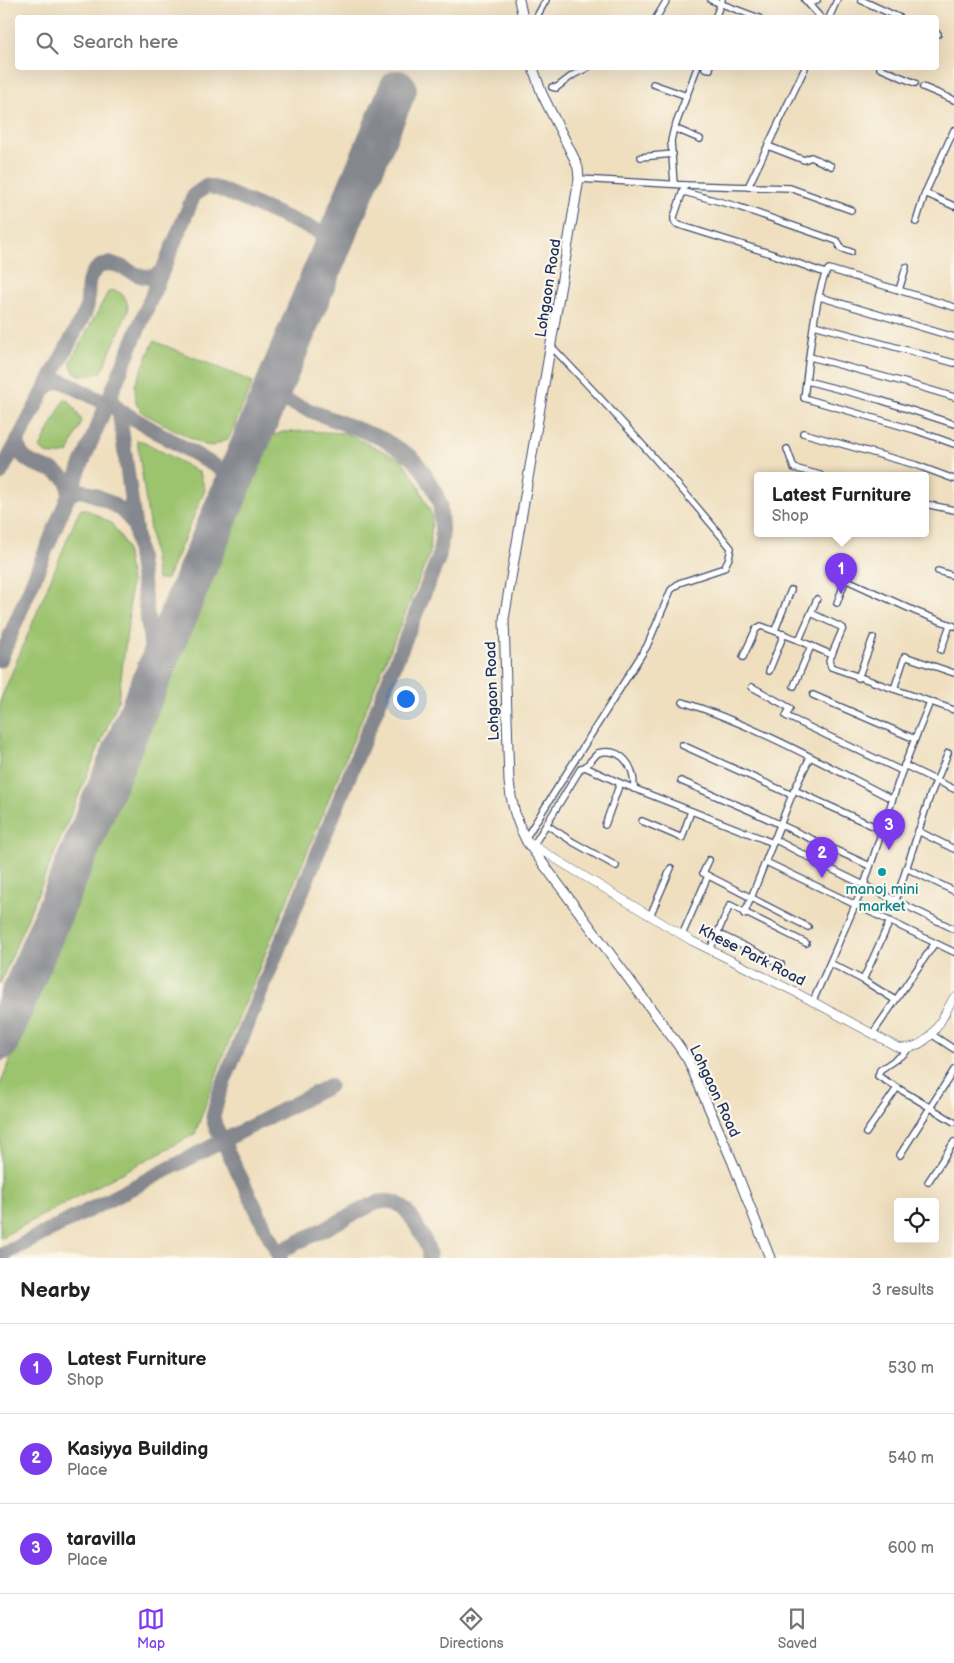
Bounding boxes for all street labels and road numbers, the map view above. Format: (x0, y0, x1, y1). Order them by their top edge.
street label: Lohgaon Road (531, 237, 566, 339)
street label: Lohgaon Road (481, 641, 504, 741)
street label: Khese Park Road (695, 920, 809, 991)
street label: Lohgaon Road (685, 1042, 744, 1140)

